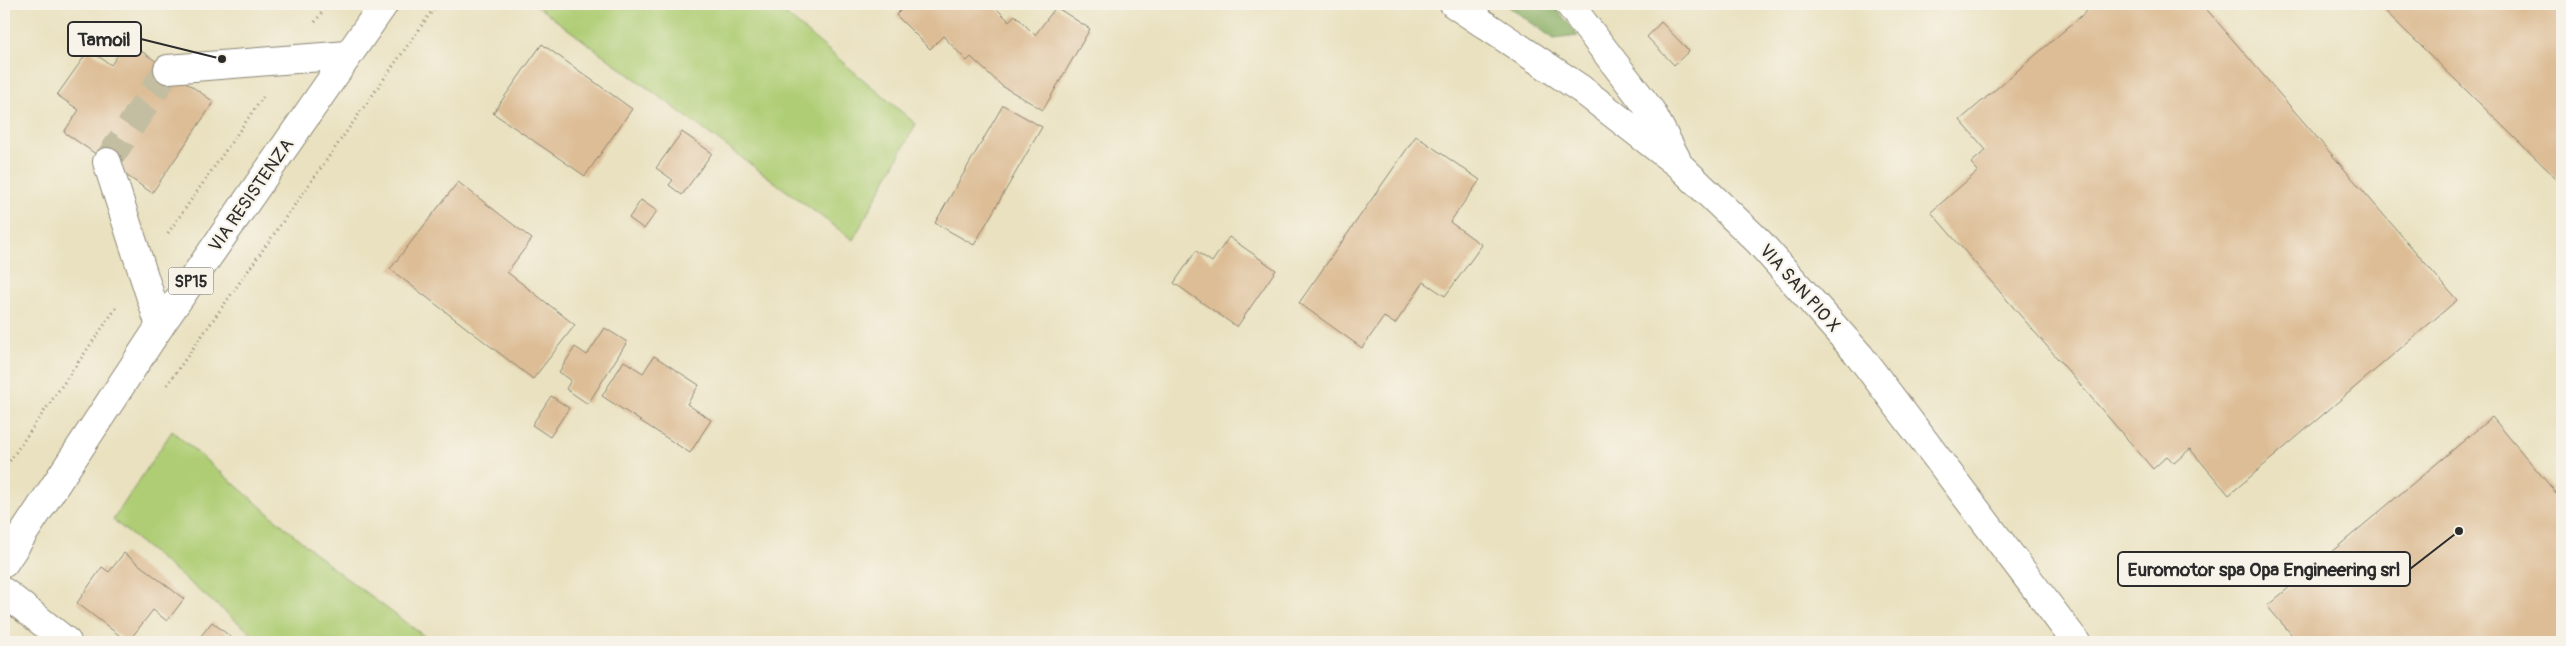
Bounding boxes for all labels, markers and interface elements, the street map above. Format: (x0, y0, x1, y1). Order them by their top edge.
callout: Tamoil (68, 22, 141, 56)
text: Tamoil (76, 28, 131, 52)
street label: VIA RESISTENZA (204, 134, 299, 256)
street label: VIA SAN PIO X (1754, 240, 1845, 337)
road number: SP15 (168, 268, 214, 294)
callout: Euromotor spa Opa Engineering srl (2118, 552, 2410, 586)
text: Euromotor spa Opa Engineering srl (2128, 558, 2400, 582)

